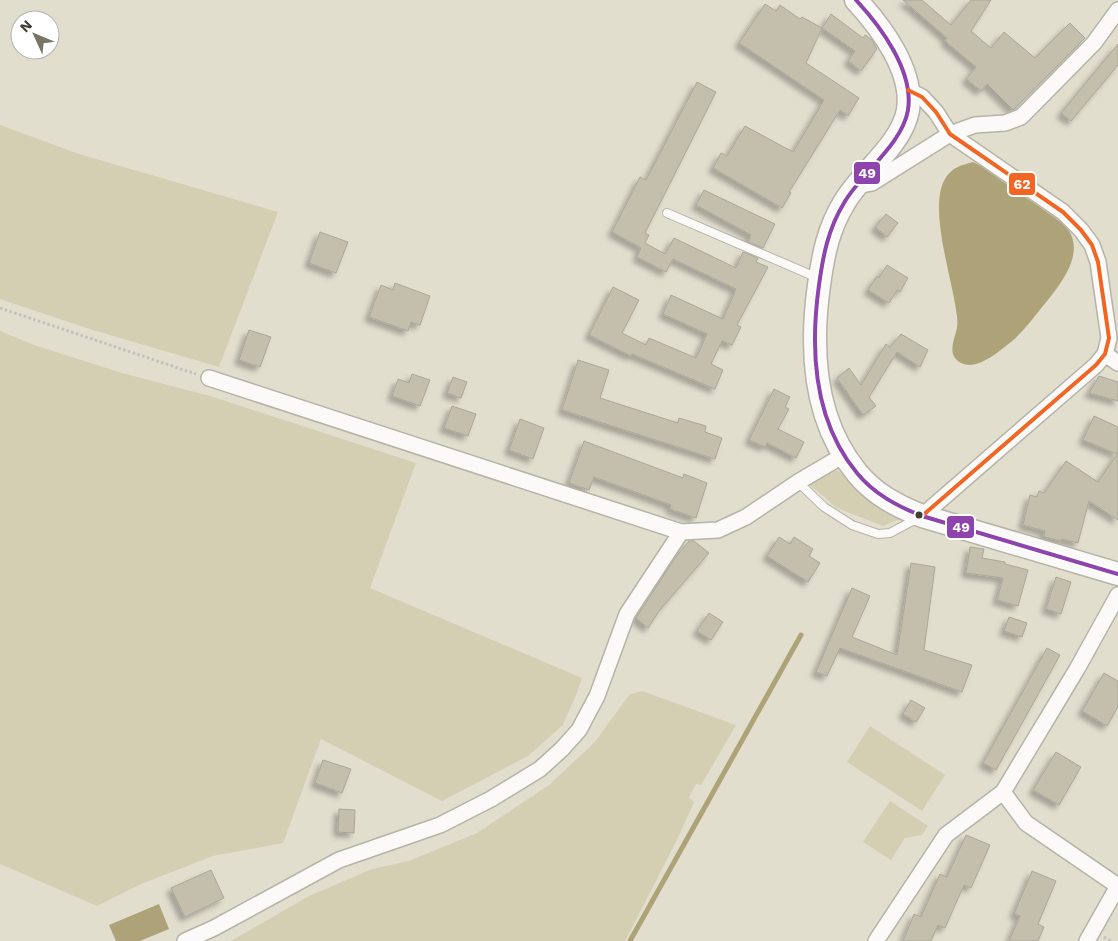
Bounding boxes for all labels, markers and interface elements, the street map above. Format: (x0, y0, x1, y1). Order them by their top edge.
north arrow (10, 10, 60, 60)
text: N (16, 17, 35, 35)
line badge: 49 (853, 161, 881, 185)
text: 49 (858, 165, 876, 181)
line badge: 62 (1008, 172, 1036, 196)
text: 62 (1014, 176, 1030, 192)
unlabelled marker (914, 510, 924, 520)
line badge: 49 (946, 515, 975, 539)
text: 49 (952, 519, 970, 535)

